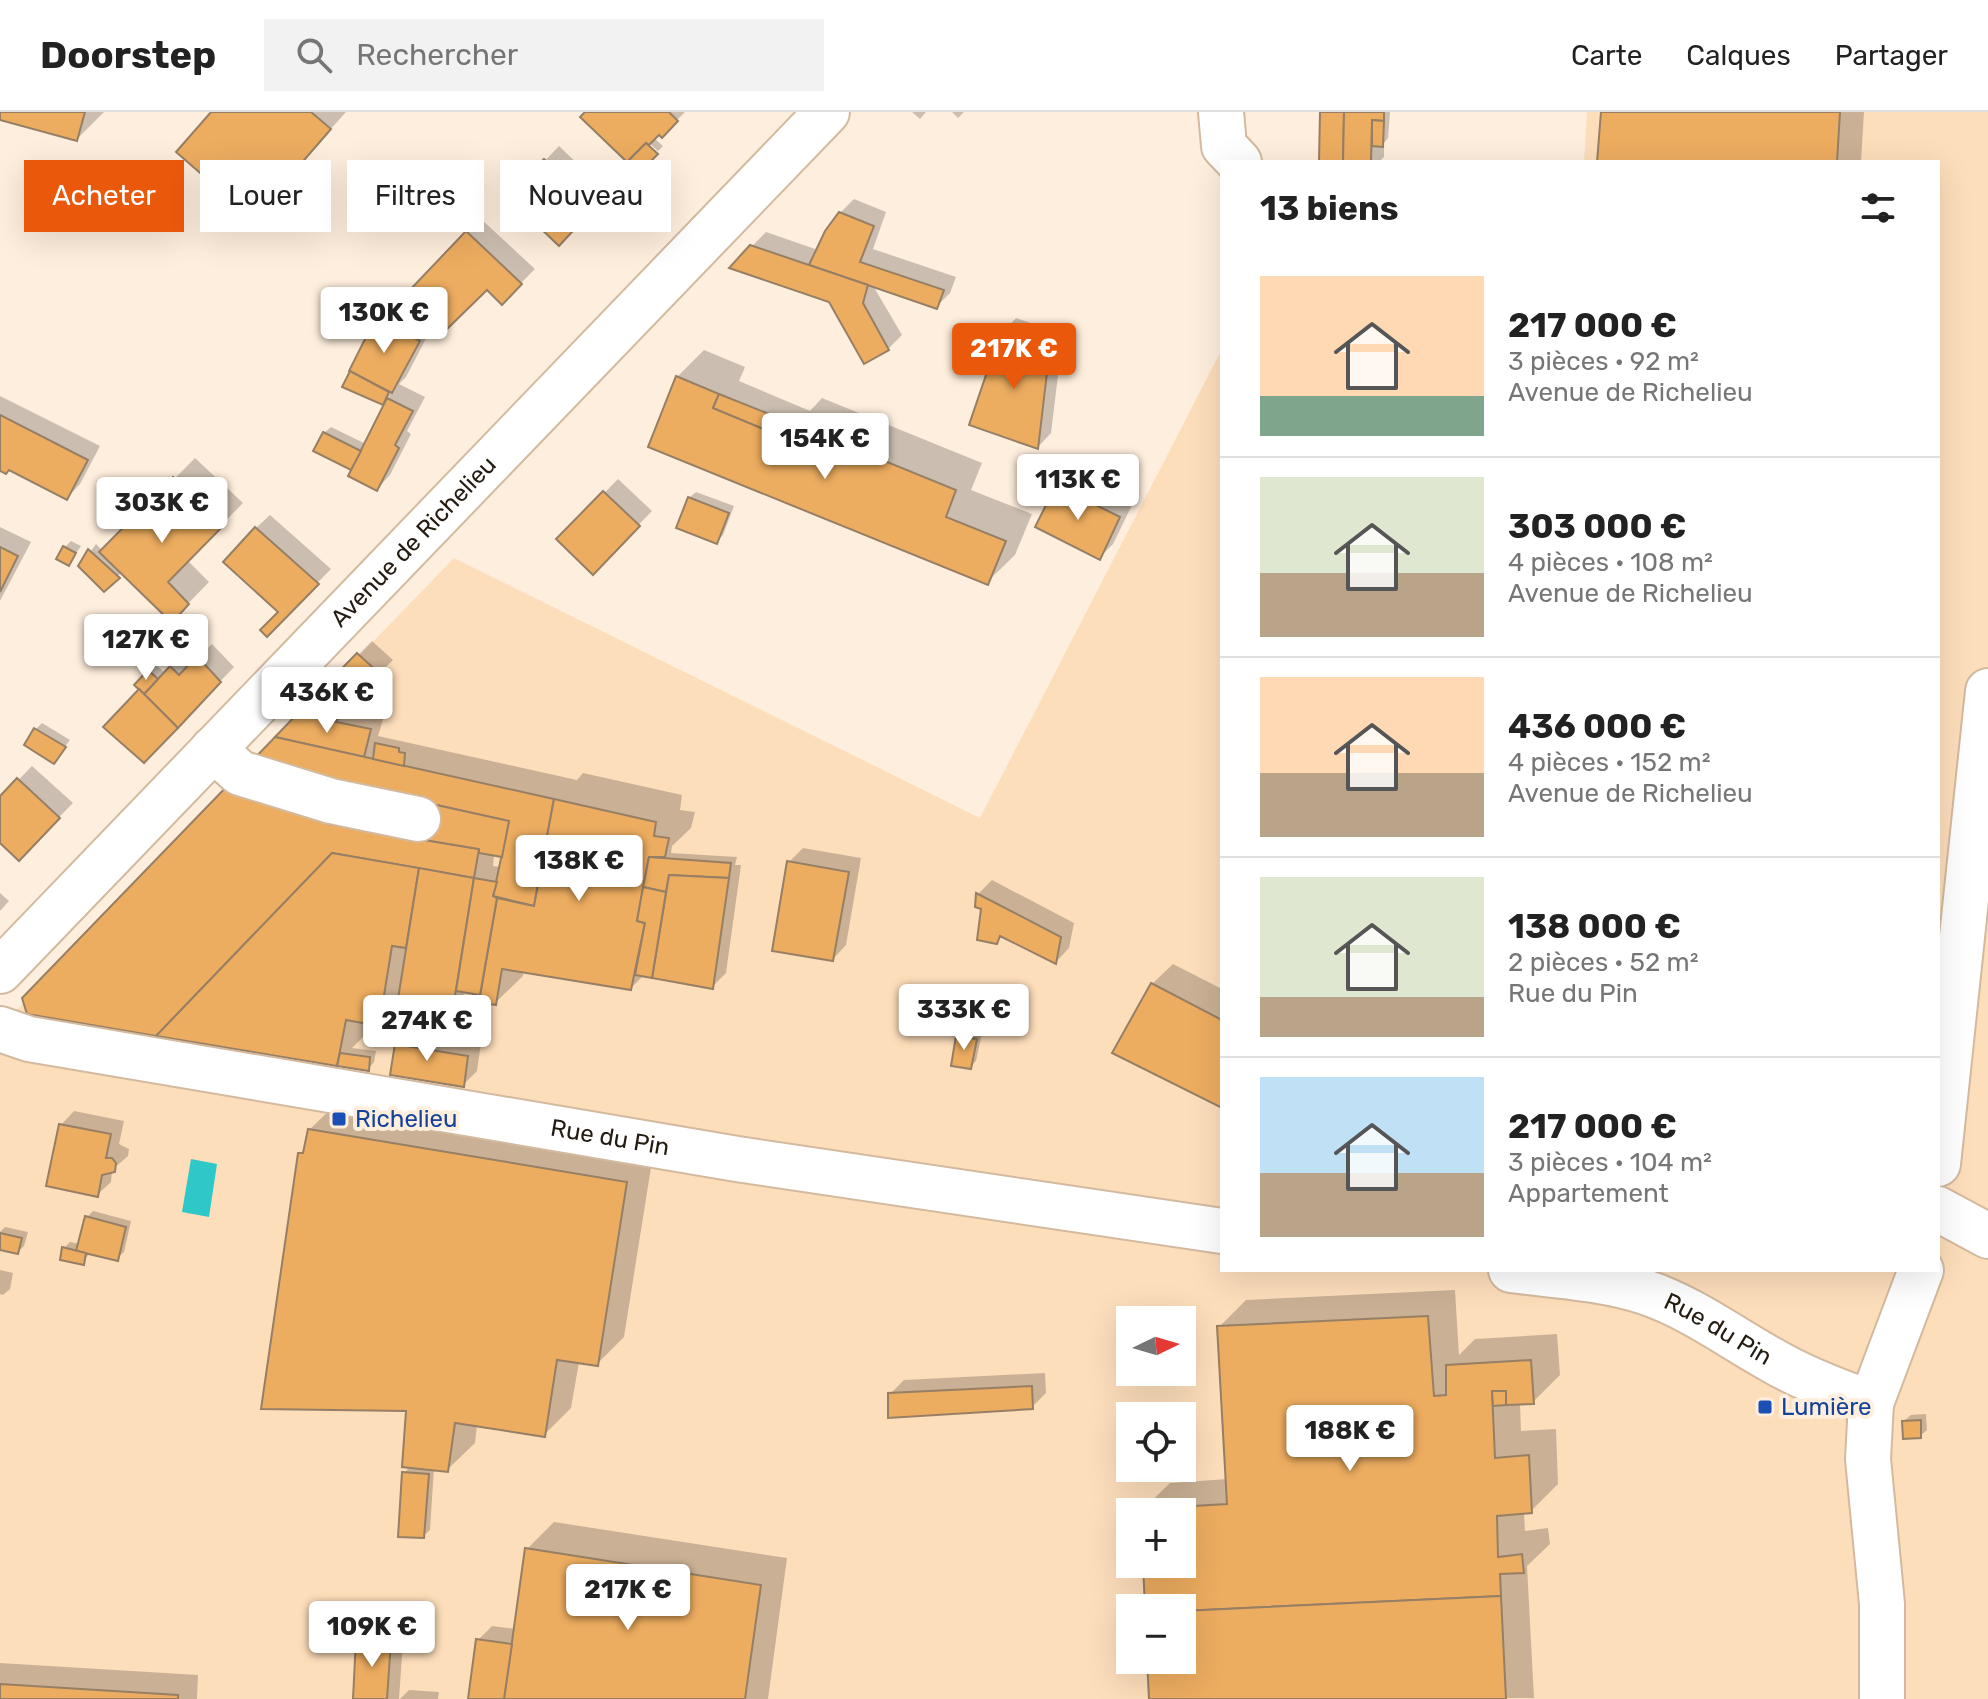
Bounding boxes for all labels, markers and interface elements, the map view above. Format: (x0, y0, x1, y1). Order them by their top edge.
search box (264, 19, 824, 91)
text: Doorstep (40, 32, 216, 78)
icon: search (292, 33, 336, 77)
text: Rechercher (356, 37, 518, 73)
text: Carte (1571, 39, 1642, 72)
text: Calques (1686, 39, 1791, 72)
text: Partager (1835, 39, 1948, 72)
chip: Acheter (24, 160, 184, 232)
chip: Louer (200, 160, 331, 232)
chip: Filtres (347, 160, 484, 232)
chip: Nouveau (500, 160, 671, 232)
icon: filters (1856, 186, 1900, 230)
text: 13 biens (1260, 188, 1399, 229)
pin: 130K € (319, 287, 449, 355)
text: 130K € (339, 297, 429, 328)
text: 217 000 € (1508, 305, 1677, 346)
icon: home (1324, 308, 1420, 404)
pin: 217K € (949, 323, 1079, 391)
text: 217K € (970, 333, 1058, 364)
text: 3 pièces · 92 m² (1508, 346, 1699, 377)
text: Avenue de Richelieu (1508, 377, 1753, 408)
pin: 154K € (760, 413, 890, 481)
text: 154K € (780, 423, 870, 454)
street label: Avenue de Richelieu (325, 451, 502, 633)
pin: 113K € (1013, 454, 1143, 522)
text: 113K € (1035, 464, 1121, 495)
pin: 303K € (97, 477, 227, 545)
text: 303K € (114, 487, 210, 518)
text: 303 000 € (1508, 506, 1686, 547)
icon: home (1324, 509, 1420, 605)
text: 4 pièces · 108 m² (1508, 547, 1713, 578)
text: Avenue de Richelieu (1508, 578, 1753, 609)
pin: 127K € (81, 614, 211, 682)
text: 127K € (102, 624, 190, 655)
pin: 436K € (262, 667, 392, 735)
text: 436K € (280, 677, 374, 708)
text: 436 000 € (1508, 706, 1686, 747)
icon: home (1324, 709, 1420, 805)
text: 4 pièces · 152 m² (1508, 747, 1711, 778)
text: Avenue de Richelieu (1508, 778, 1753, 809)
pin: 138K € (514, 835, 644, 903)
text: 138K € (534, 845, 624, 876)
text: 138 000 € (1508, 906, 1681, 947)
icon: home (1324, 909, 1420, 1005)
text: 2 pièces · 52 m² (1508, 947, 1699, 978)
text: Rue du Pin (1508, 978, 1638, 1009)
pin: 333K € (899, 984, 1029, 1052)
text: 333K € (917, 994, 1011, 1025)
pin: 274K € (362, 995, 492, 1063)
text: 274K € (381, 1005, 473, 1036)
place label: Richelieu (355, 1105, 457, 1133)
text: 217 000 € (1508, 1106, 1677, 1147)
icon: home (1324, 1109, 1420, 1205)
marker: Richelieu (330, 1110, 348, 1128)
street label: Rue du Pin (549, 1114, 672, 1161)
text: 3 pièces · 104 m² (1508, 1147, 1712, 1178)
text: Appartement (1508, 1178, 1669, 1209)
street label: Rue du Pin (1660, 1287, 1777, 1371)
north arrow (1116, 1306, 1196, 1386)
map controls (1116, 1306, 1196, 1674)
place label: Lumière (1781, 1393, 1871, 1421)
marker: Lumière (1756, 1398, 1774, 1416)
button: locate (1116, 1402, 1196, 1482)
pin: 188K € (1285, 1405, 1415, 1473)
text: 188K € (1304, 1415, 1396, 1446)
button: + (1116, 1498, 1196, 1578)
pin: 217K € (563, 1564, 693, 1632)
text: 217K € (584, 1574, 672, 1605)
button: − (1116, 1594, 1196, 1674)
pin: 109K € (307, 1601, 437, 1669)
text: 109K € (327, 1611, 417, 1642)

